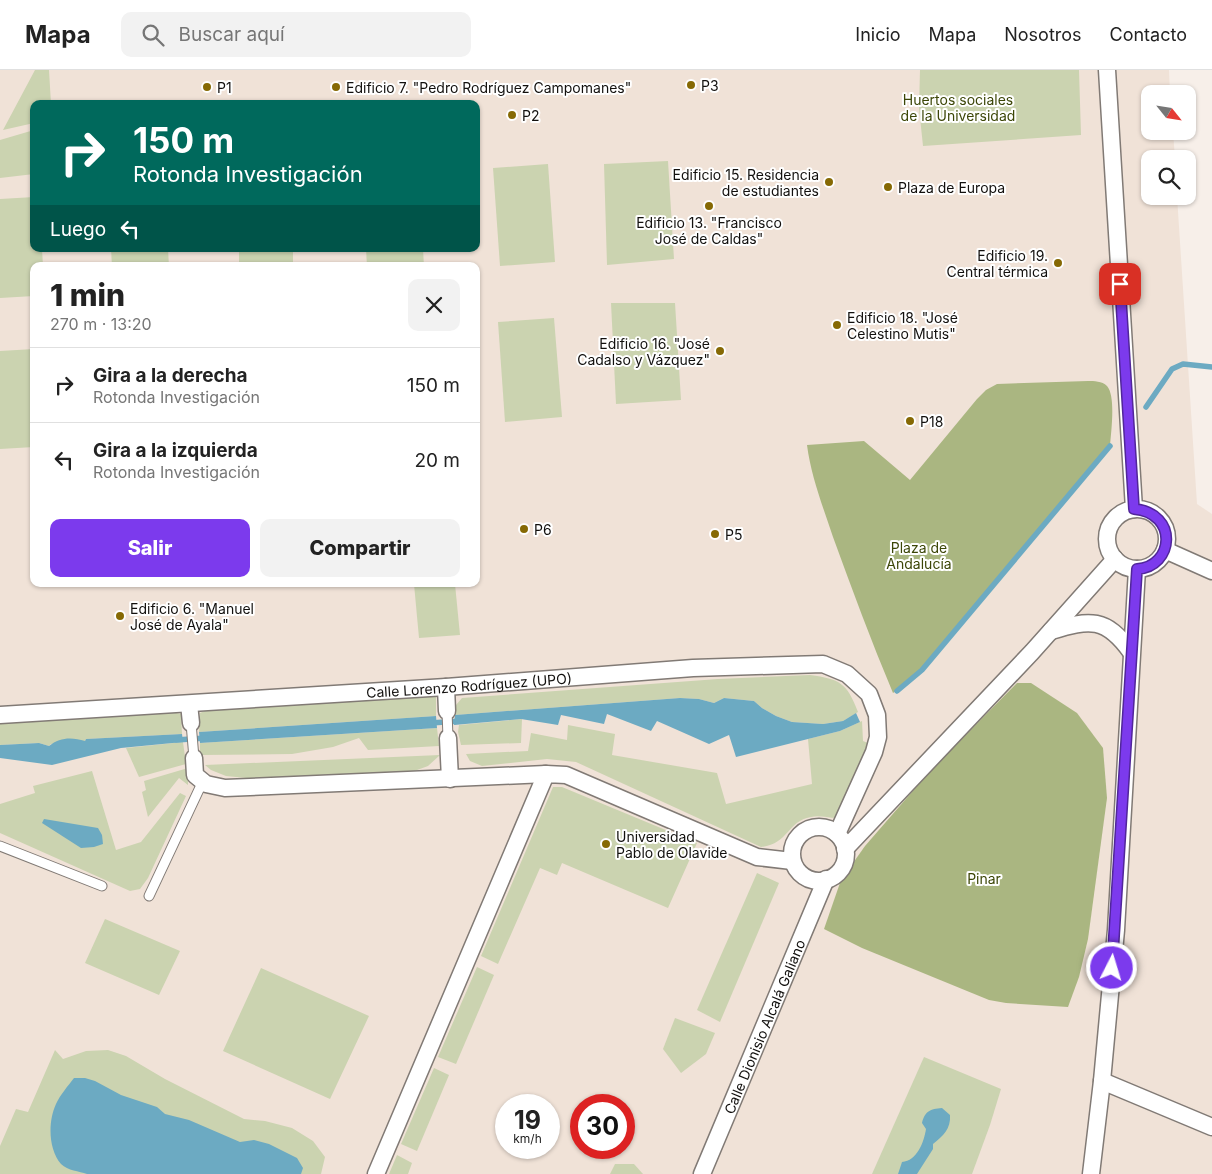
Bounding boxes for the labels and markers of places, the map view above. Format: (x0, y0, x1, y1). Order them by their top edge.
place label: P3 (701, 77, 719, 94)
place label: P1 (217, 79, 232, 96)
place label: Edificio 7. "Pedro Rodríguez Campomanes" (346, 79, 631, 96)
marker: P3 (685, 79, 697, 91)
marker: P1 (201, 81, 213, 93)
marker: Edificio 7. "Pedro Rodríguez Campomanes" (330, 81, 342, 93)
place label: P2 (522, 107, 539, 124)
marker: P2 (506, 109, 518, 121)
place label: Edificio 15. Residencia de estudiantes (673, 166, 819, 199)
marker: Edificio 15. Residencia de estudiantes (823, 176, 835, 188)
place label: Plaza de Europa (898, 179, 1005, 196)
marker: Plaza de Europa (882, 181, 894, 193)
marker: Edificio 13. "Francisco José de Caldas" (703, 200, 715, 212)
place label: Edificio 13. "Francisco José de Caldas" (636, 214, 782, 247)
place label: Edificio 19. Central térmica (947, 247, 1048, 280)
marker: Edificio 19. Central térmica (1052, 257, 1064, 269)
pin (1099, 263, 1141, 305)
place label: Edificio 18. "José Celestino Mutis" (847, 309, 958, 342)
marker: Edificio 18. "José Celestino Mutis" (831, 319, 843, 331)
place label: Edificio 16. "José Cadalso y Vázquez" (577, 335, 710, 368)
marker: Edificio 16. "José Cadalso y Vázquez" (714, 345, 726, 357)
place label: P18 (920, 413, 943, 430)
marker: P18 (904, 415, 916, 427)
place label: P6 (534, 521, 552, 538)
marker: P6 (518, 523, 530, 535)
place label: P5 (725, 526, 742, 543)
marker: P5 (709, 528, 721, 540)
place label: Edificio 6. "Manuel José de Ayala" (130, 600, 254, 633)
marker: Edificio 6. "Manuel José de Ayala" (114, 610, 126, 622)
place label: Universidad Pablo de Olavide (616, 828, 728, 861)
marker: Universidad Pablo de Olavide (600, 838, 612, 850)

